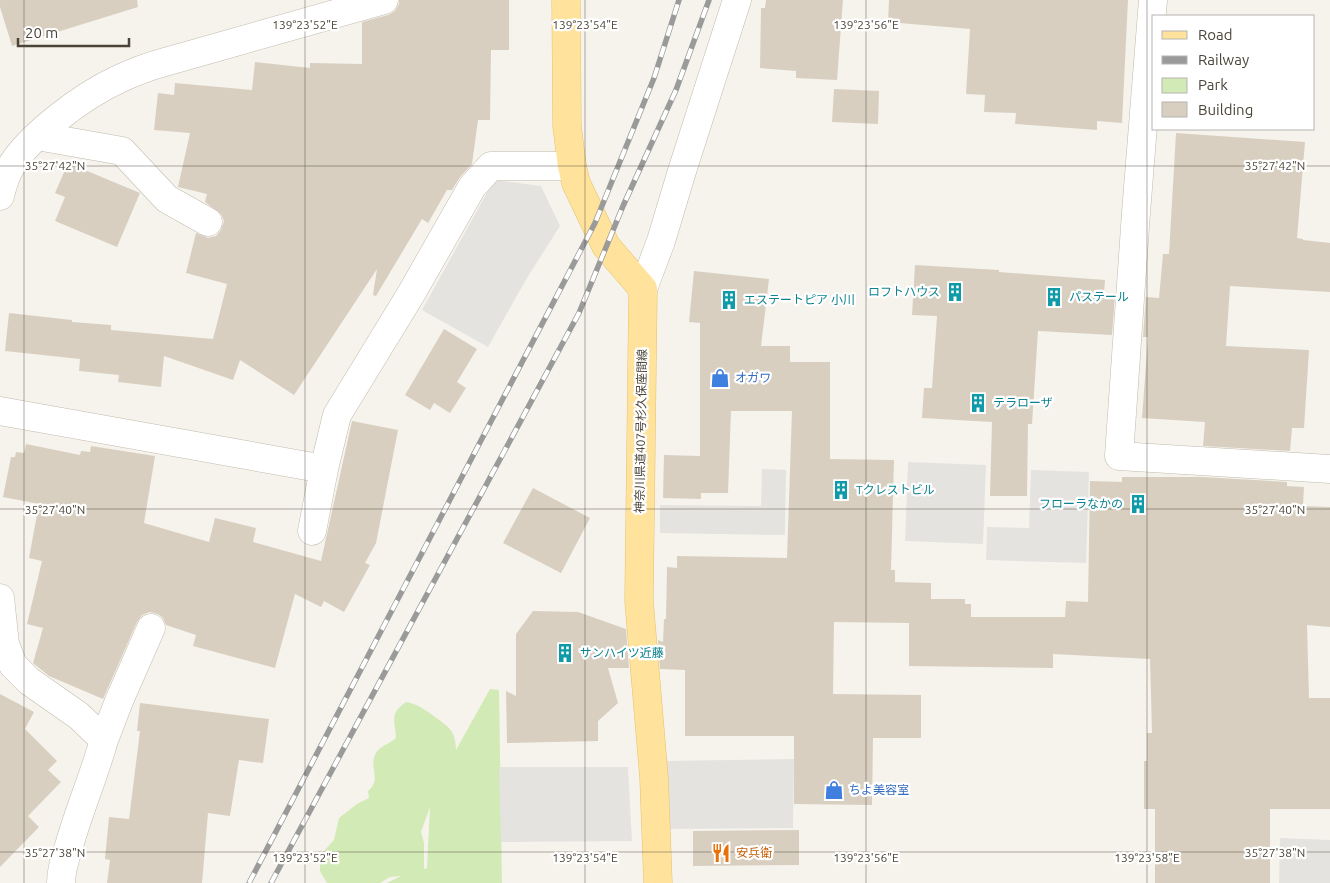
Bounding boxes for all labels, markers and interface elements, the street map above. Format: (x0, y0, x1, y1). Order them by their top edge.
scale bar (18, 15, 129, 47)
legend (1152, 15, 1315, 130)
text: 139°23'52"E (272, 18, 338, 31)
text: 139°23'54"E (552, 18, 618, 31)
text: 139°23'56"E (833, 18, 899, 31)
text: 20 m (25, 24, 58, 41)
text: Road (1198, 26, 1233, 43)
text: Railway (1198, 51, 1249, 68)
text: Park (1198, 76, 1228, 93)
text: Building (1198, 101, 1253, 118)
text: 35°27'42"N (25, 159, 85, 172)
text: 35°27'42"N (1245, 159, 1305, 172)
building icon: ロフトハウス (944, 281, 966, 303)
place label: ロフトハウス (868, 285, 940, 298)
building icon: パステール (1043, 286, 1065, 308)
building icon: エステートピア 小川 (718, 289, 740, 311)
place label: パステール (1069, 290, 1129, 303)
place label: エステートピア 小川 (744, 293, 855, 306)
street label: 神奈川県道407号杉久保座間線 (633, 349, 648, 513)
shop icon: オガワ (709, 367, 731, 389)
place label: オガワ (735, 371, 771, 384)
building icon: テラローザ (967, 392, 989, 414)
place label: テラローザ (993, 396, 1053, 409)
building icon: Tクレストビル (830, 479, 852, 501)
place label: Tクレストビル (856, 483, 935, 496)
building icon: フローラなかの (1127, 493, 1149, 515)
place label: フローラなかの (1039, 497, 1123, 510)
text: 35°27'40"N (25, 503, 85, 516)
text: 35°27'40"N (1245, 503, 1305, 516)
building icon: サンハイツ近藤 (554, 642, 576, 664)
place label: サンハイツ近藤 (580, 646, 664, 659)
shop icon: ちよ美容室 (823, 779, 845, 801)
place label: ちよ美容室 (849, 783, 909, 796)
restaurant icon: 安兵衛 (710, 842, 732, 864)
text: 35°27'38"N (25, 846, 85, 859)
place label: 安兵衛 (736, 846, 772, 859)
text: 35°27'38"N (1245, 846, 1305, 859)
text: 139°23'52"E (272, 851, 338, 864)
text: 139°23'54"E (552, 851, 618, 864)
text: 139°23'56"E (833, 851, 899, 864)
text: 139°23'58"E (1114, 851, 1180, 864)

